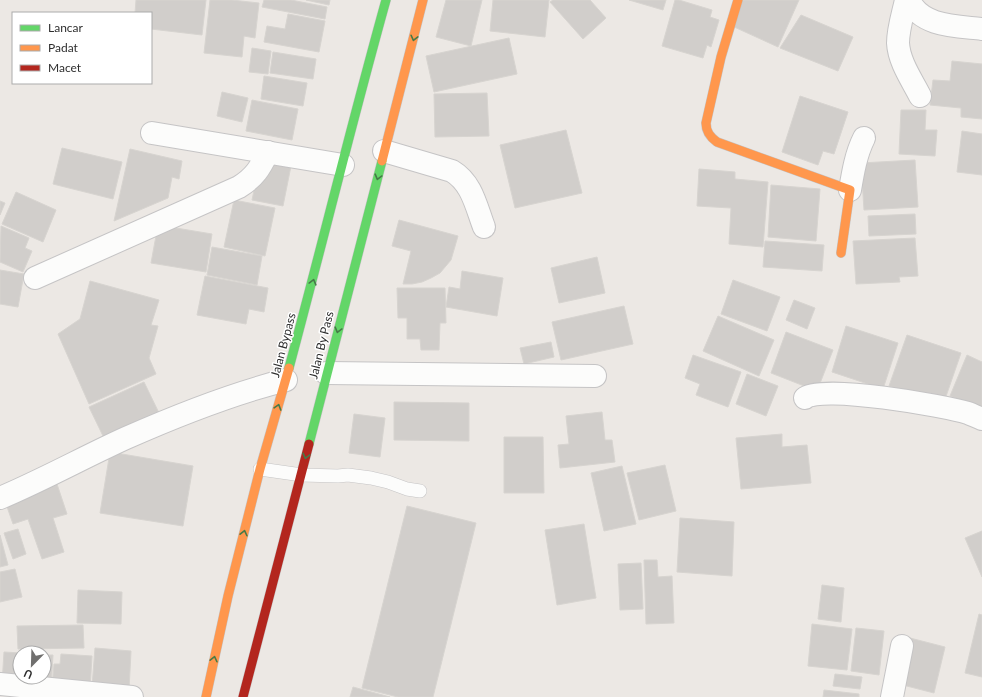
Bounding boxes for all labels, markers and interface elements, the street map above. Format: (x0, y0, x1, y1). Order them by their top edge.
legend (12, 12, 152, 84)
text: Lancar (48, 20, 84, 35)
one-way arrow (410, 35, 418, 41)
text: Padat (48, 40, 79, 55)
text: Macet (48, 60, 82, 75)
one-way arrow (374, 174, 382, 180)
one-way arrow (308, 278, 316, 285)
street label: Jalan By Pass (305, 310, 337, 380)
street label: Jalan Bypass (267, 311, 299, 379)
one-way arrow (334, 327, 342, 333)
one-way arrow (273, 404, 282, 411)
one-way arrow (303, 453, 311, 459)
one-way arrow (240, 529, 248, 536)
north arrow (12, 645, 52, 685)
one-way arrow (210, 656, 218, 662)
text: U (22, 667, 34, 682)

